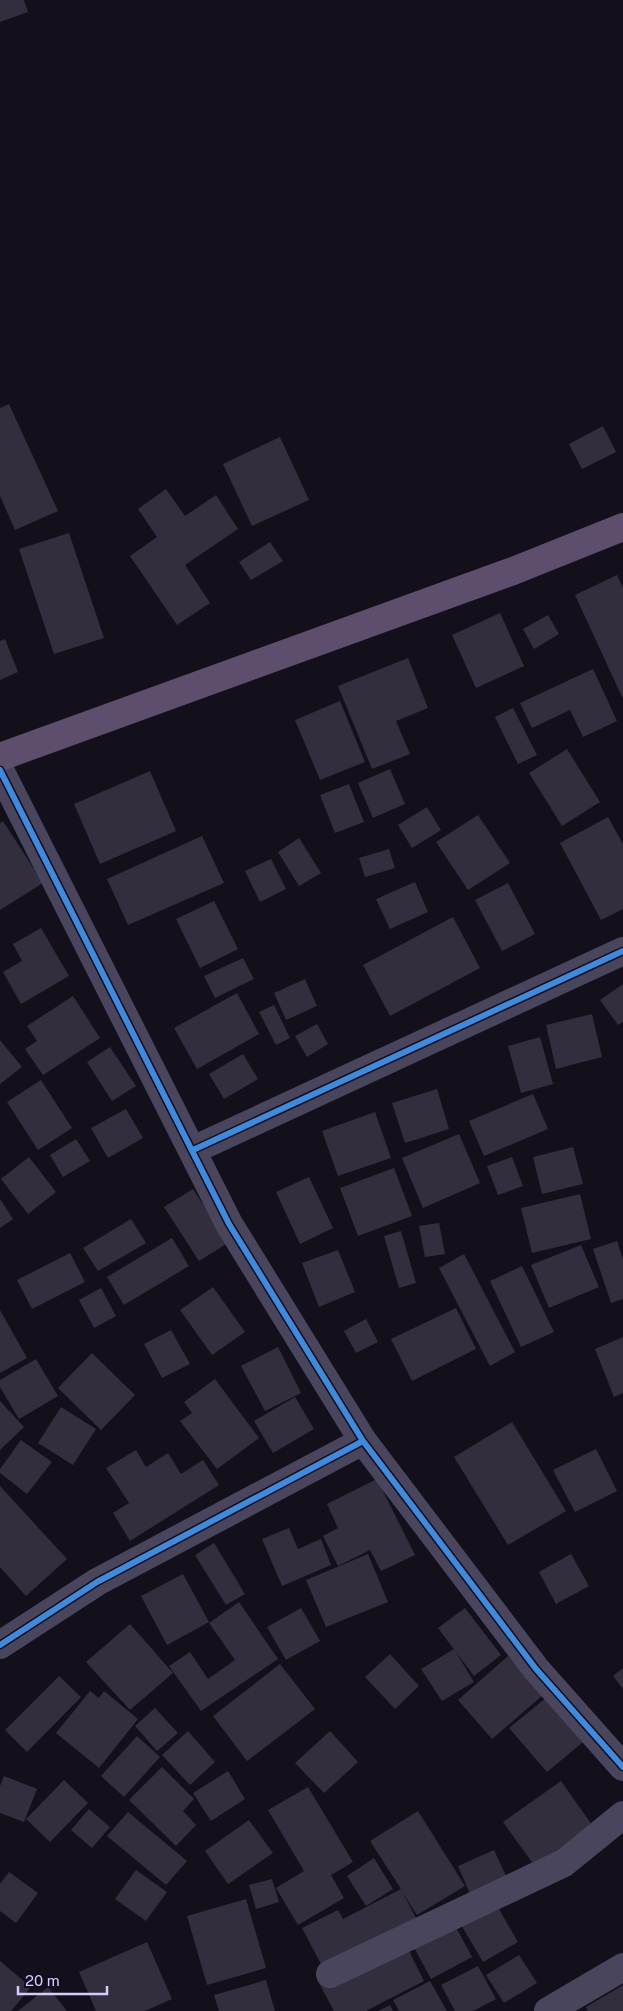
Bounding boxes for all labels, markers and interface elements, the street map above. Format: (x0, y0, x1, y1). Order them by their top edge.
scale bar (18, 1964, 106, 1996)
text: 20 m (25, 1972, 60, 1989)

